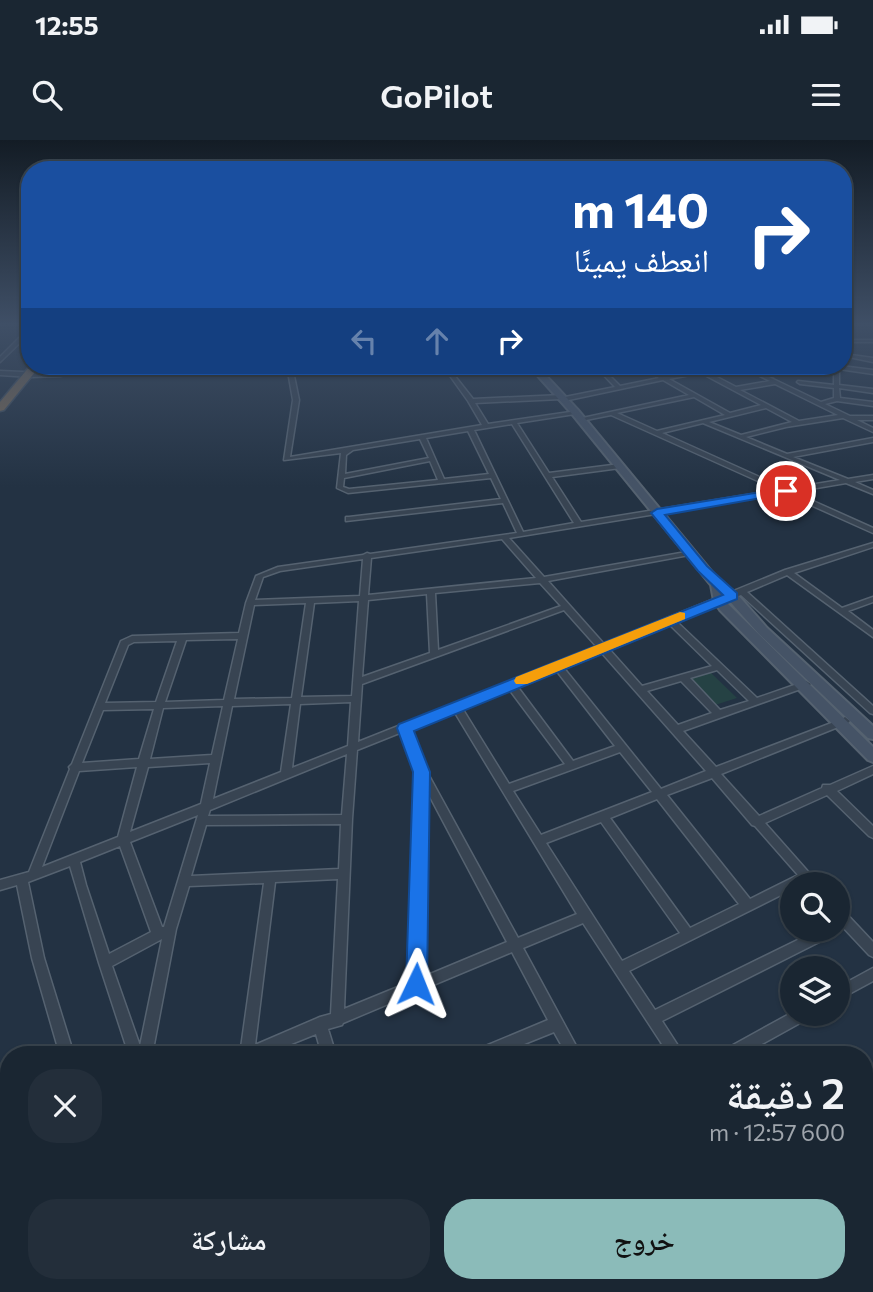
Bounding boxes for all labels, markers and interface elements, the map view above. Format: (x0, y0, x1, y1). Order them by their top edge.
text: 12:55 (35, 9, 99, 40)
text: GoPilot (380, 75, 493, 115)
icon: search (28, 76, 66, 114)
icon: menu (807, 76, 845, 114)
text: 140 m (572, 178, 709, 238)
icon: right (733, 189, 824, 280)
text: انعطف يمينًا (574, 239, 709, 279)
icon: left (345, 322, 383, 360)
icon: ahead (418, 322, 456, 360)
icon: right (491, 322, 529, 360)
pin (756, 461, 816, 521)
icon: arrive (767, 472, 805, 510)
map controls (780, 872, 850, 1026)
button: search (780, 872, 850, 942)
position arrow (379, 947, 453, 1021)
button: layers (780, 956, 850, 1026)
text: 2 دقيقة (726, 1066, 845, 1118)
button: close (28, 1069, 102, 1143)
text: 600 m · 12:57 (709, 1118, 845, 1146)
button: مشاركة (28, 1199, 430, 1279)
button: خروج (444, 1199, 845, 1279)

